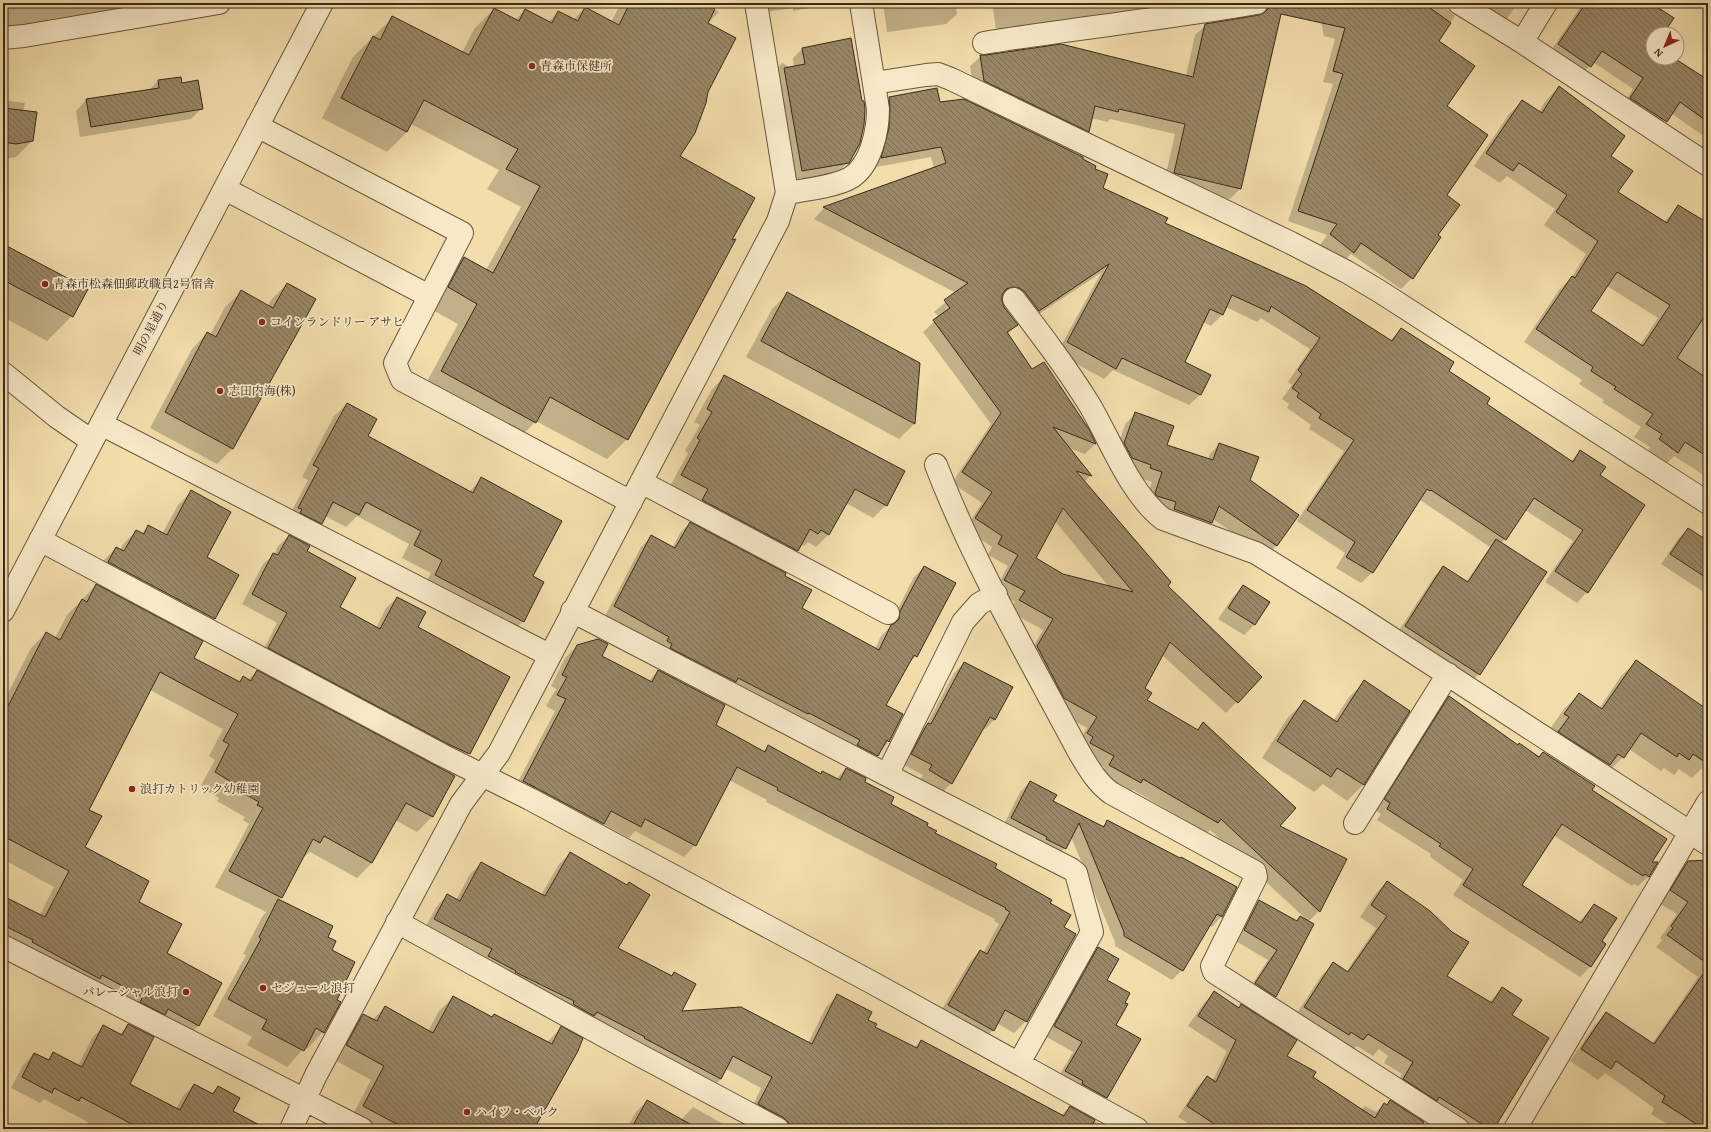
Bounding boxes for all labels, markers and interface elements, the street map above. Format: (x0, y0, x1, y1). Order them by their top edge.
north arrow (1645, 26, 1685, 66)
text: N (1649, 44, 1666, 62)
place label: 青森市保健所 (540, 57, 612, 74)
marker: 青森市保健所 (527, 61, 537, 71)
place label: 青森市松森佃郵政職員2号宿舎 (53, 275, 215, 292)
marker: 青森市松森佃郵政職員2号宿舎 (40, 279, 50, 289)
street label: 明の星通り (129, 297, 172, 358)
place label: コインランドリー アサヒ (270, 313, 404, 330)
marker: コインランドリー アサヒ (257, 317, 267, 327)
place label: 志田内海(株) (228, 382, 296, 399)
marker: 志田内海(株) (215, 386, 225, 396)
place label: 浪打カトリック幼稚園 (140, 780, 260, 797)
marker: 浪打カトリック幼稚園 (127, 784, 137, 794)
place label: セジュール浪打 (271, 979, 356, 996)
place label: パレーシャル浪打 (82, 983, 179, 1000)
marker: セジュール浪打 (258, 983, 268, 993)
marker: パレーシャル浪打 (181, 987, 191, 997)
place label: ハイツ・ベルク (475, 1103, 559, 1120)
marker: ハイツ・ベルク (462, 1107, 472, 1117)

